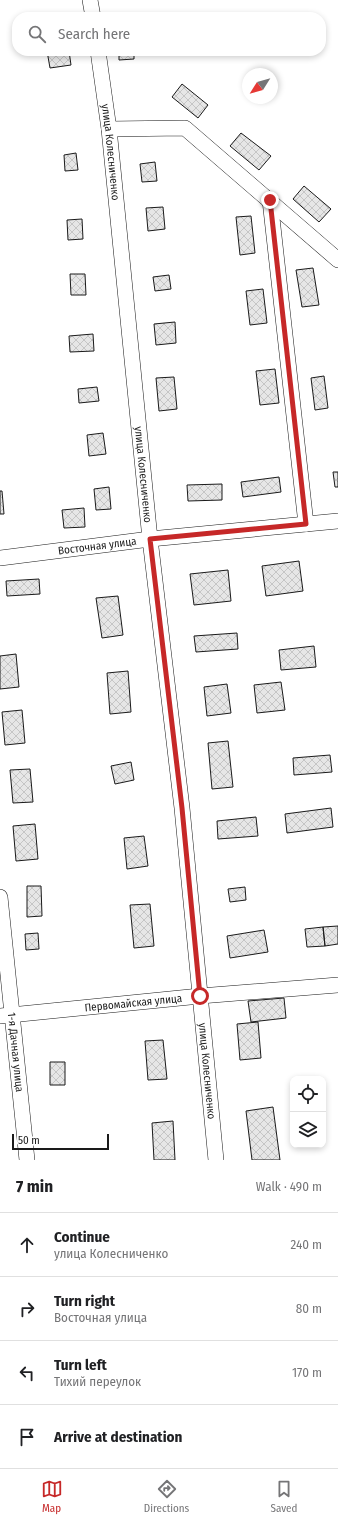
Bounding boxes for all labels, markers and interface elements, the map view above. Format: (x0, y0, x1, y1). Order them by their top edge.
search box (12, 12, 326, 56)
icon: search (26, 23, 48, 45)
text: Search here (58, 25, 130, 43)
north arrow (242, 68, 278, 104)
street label: улица Колесниченко (99, 103, 123, 201)
route end (261, 191, 279, 209)
street label: улица Колесниченко (132, 426, 155, 524)
street label: Восточная улица (57, 534, 137, 557)
route start (191, 987, 209, 1005)
street label: Первомайская улица (84, 991, 183, 1014)
street label: 1-я Дачная улица (5, 1012, 26, 1093)
street label: улица Колесниченко (196, 1022, 219, 1120)
map controls (290, 1076, 326, 1148)
button: locate (290, 1076, 326, 1112)
button: layers (290, 1112, 326, 1148)
scale bar (12, 1132, 109, 1151)
text: 50 m (18, 1134, 40, 1147)
text: 7 min (16, 1176, 53, 1197)
text: Walk · 490 m (256, 1179, 322, 1194)
text: Continue (54, 1228, 110, 1246)
icon: ahead (16, 1234, 38, 1256)
text: 240 m (290, 1237, 322, 1252)
text: улица Колесниченко (54, 1246, 168, 1261)
text: Turn right (54, 1292, 115, 1310)
icon: right (16, 1298, 38, 1320)
text: 80 m (296, 1301, 322, 1316)
text: Восточная улица (54, 1310, 147, 1325)
text: Turn left (54, 1356, 107, 1374)
icon: left (16, 1362, 38, 1384)
text: 170 m (292, 1365, 322, 1380)
text: Тихий переулок (54, 1374, 141, 1389)
icon: arrive (16, 1426, 38, 1448)
text: Arrive at destination (54, 1428, 182, 1446)
tab: Map (41, 1478, 63, 1515)
tab: Directions (144, 1478, 189, 1515)
tab: Saved (271, 1478, 297, 1515)

